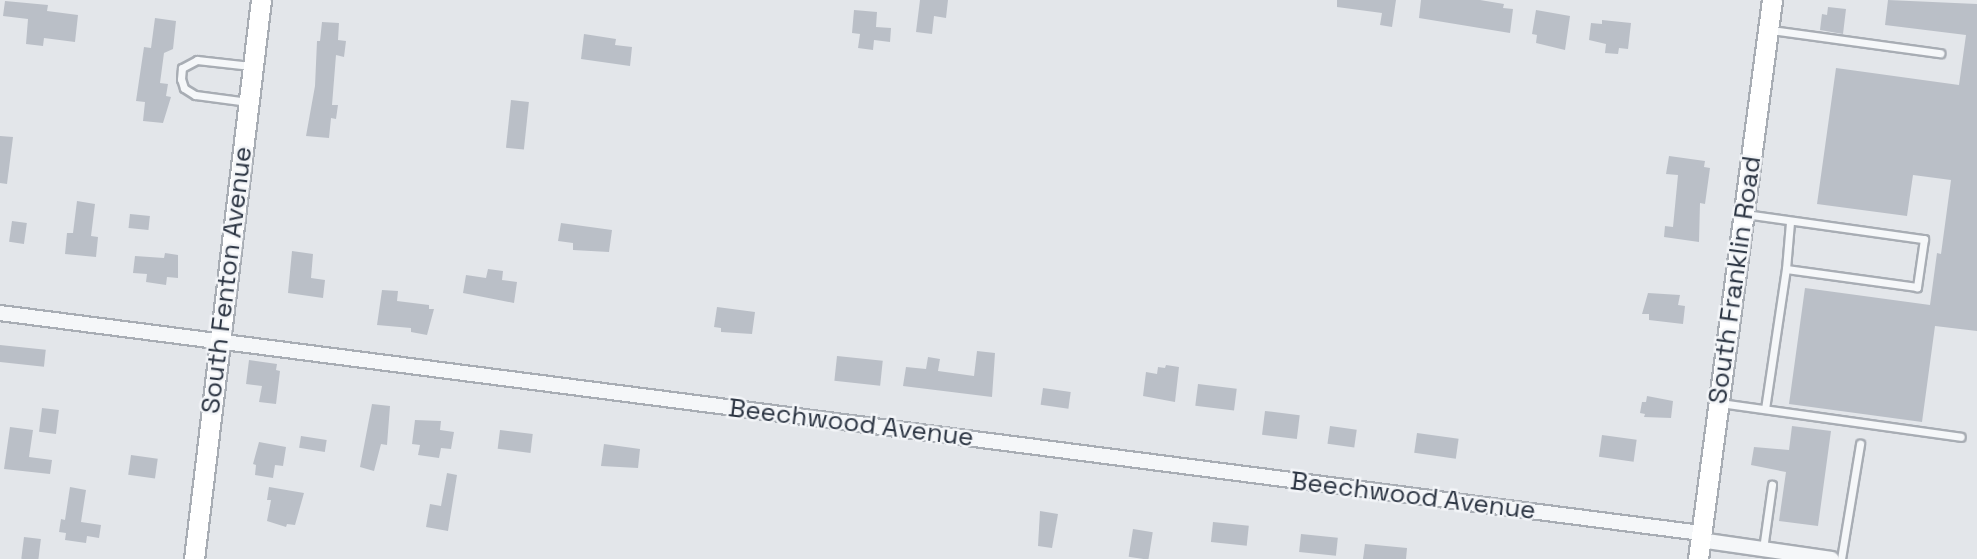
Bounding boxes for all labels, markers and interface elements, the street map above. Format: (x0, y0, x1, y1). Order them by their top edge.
street label: South Fenton Avenue (195, 144, 259, 416)
street label: South Franklin Road (1702, 154, 1768, 406)
street label: Beechwood Avenue (726, 392, 976, 454)
street label: Beechwood Avenue (1288, 465, 1538, 527)

